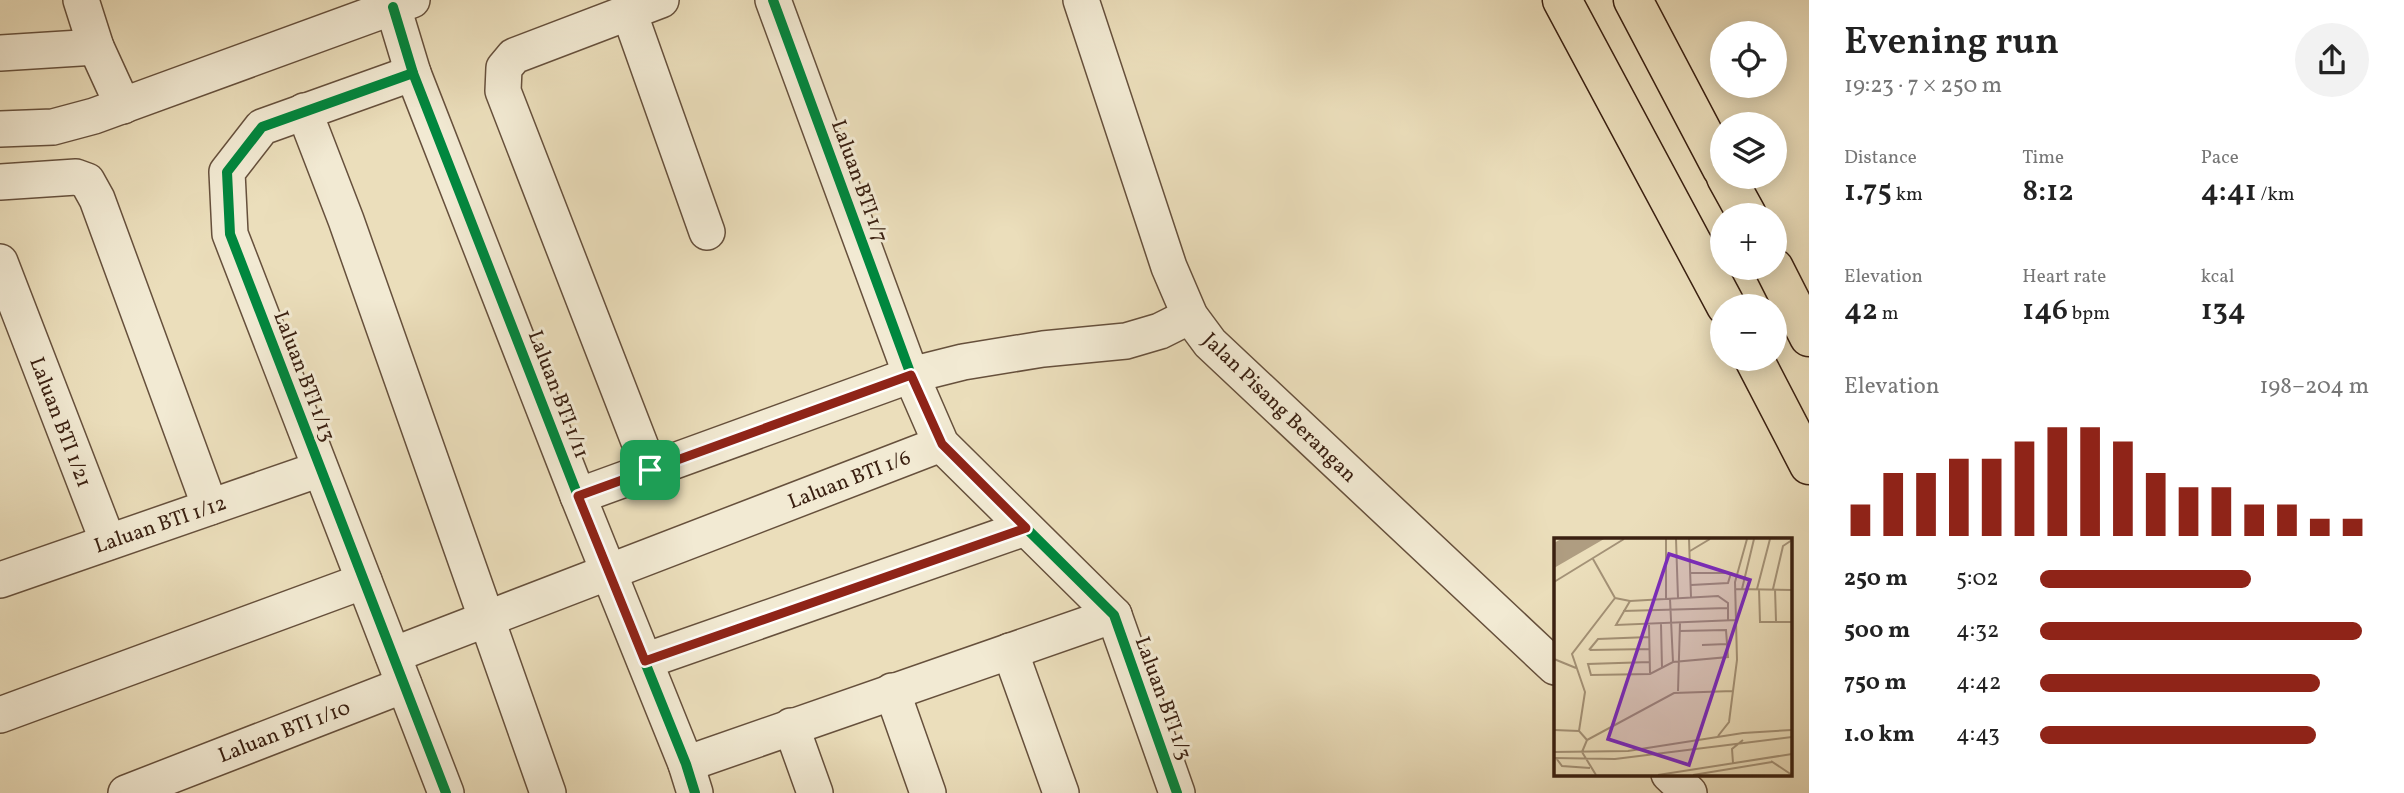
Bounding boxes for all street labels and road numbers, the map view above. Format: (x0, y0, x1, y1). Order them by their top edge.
street label: Laluan BTI 1/7 (823, 116, 894, 247)
street label: Laluan BTI 1/13 (265, 307, 342, 446)
street label: Laluan BTI 1/11 (520, 326, 595, 463)
street label: Jalan Pisang Berangan (1195, 327, 1363, 490)
street label: Laluan BTI 1/21 (21, 353, 98, 492)
street label: Laluan BTI 1/6 (784, 444, 915, 517)
street label: Laluan BTI 1/12 (90, 489, 230, 562)
street label: Laluan BTI 1/3 (1127, 633, 1198, 764)
street label: Laluan BTI 1/10 (214, 694, 355, 771)

